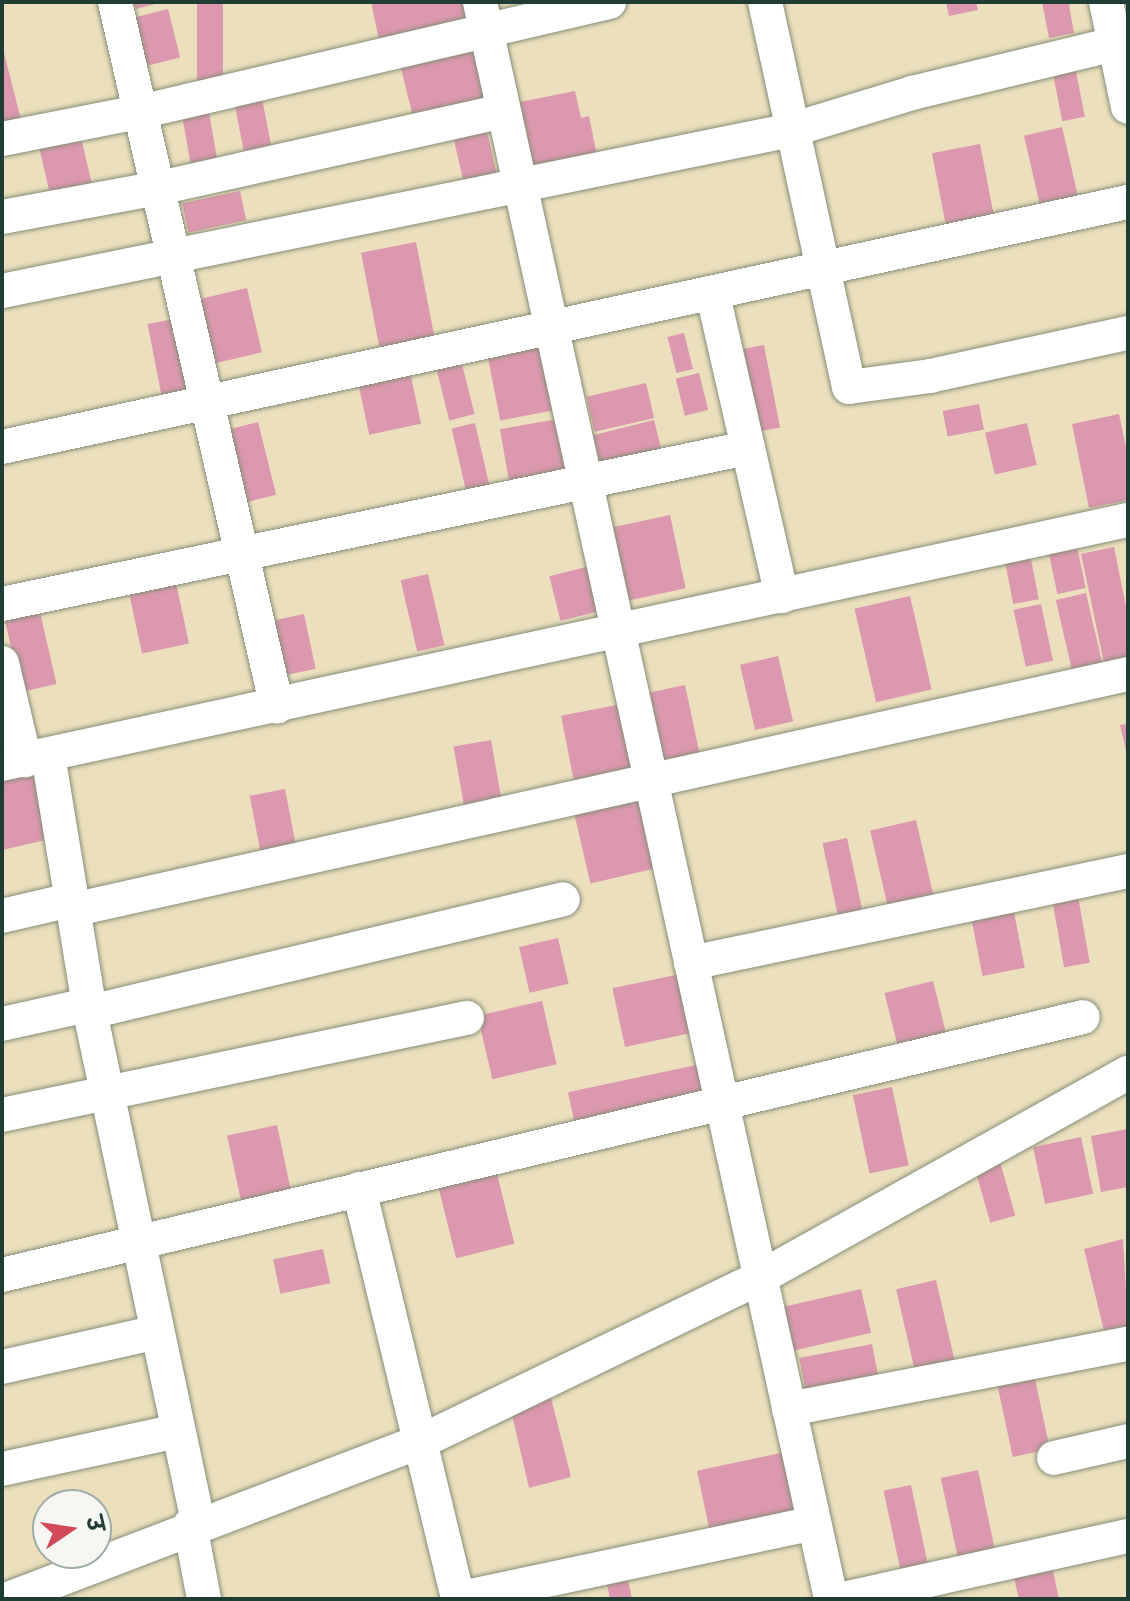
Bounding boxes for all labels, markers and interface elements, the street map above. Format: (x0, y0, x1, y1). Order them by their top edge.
north arrow (32, 1489, 112, 1569)
text: उ (77, 1513, 111, 1535)

